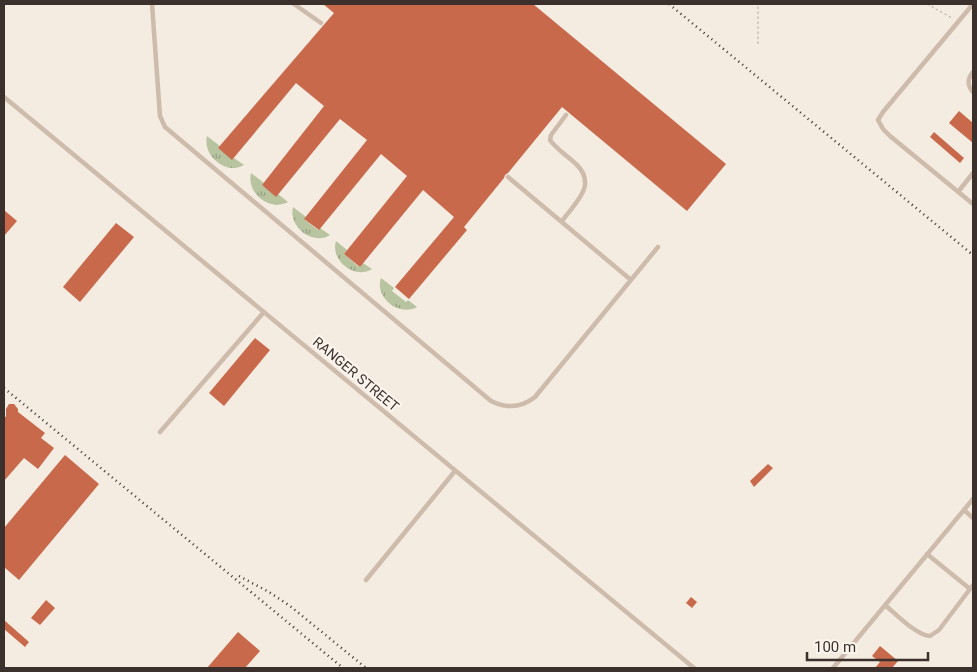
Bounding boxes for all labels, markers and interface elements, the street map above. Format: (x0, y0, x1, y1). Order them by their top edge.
street label: RANGER STREET (310, 333, 403, 415)
scale bar (807, 630, 928, 662)
text: 100 m (814, 638, 856, 656)

